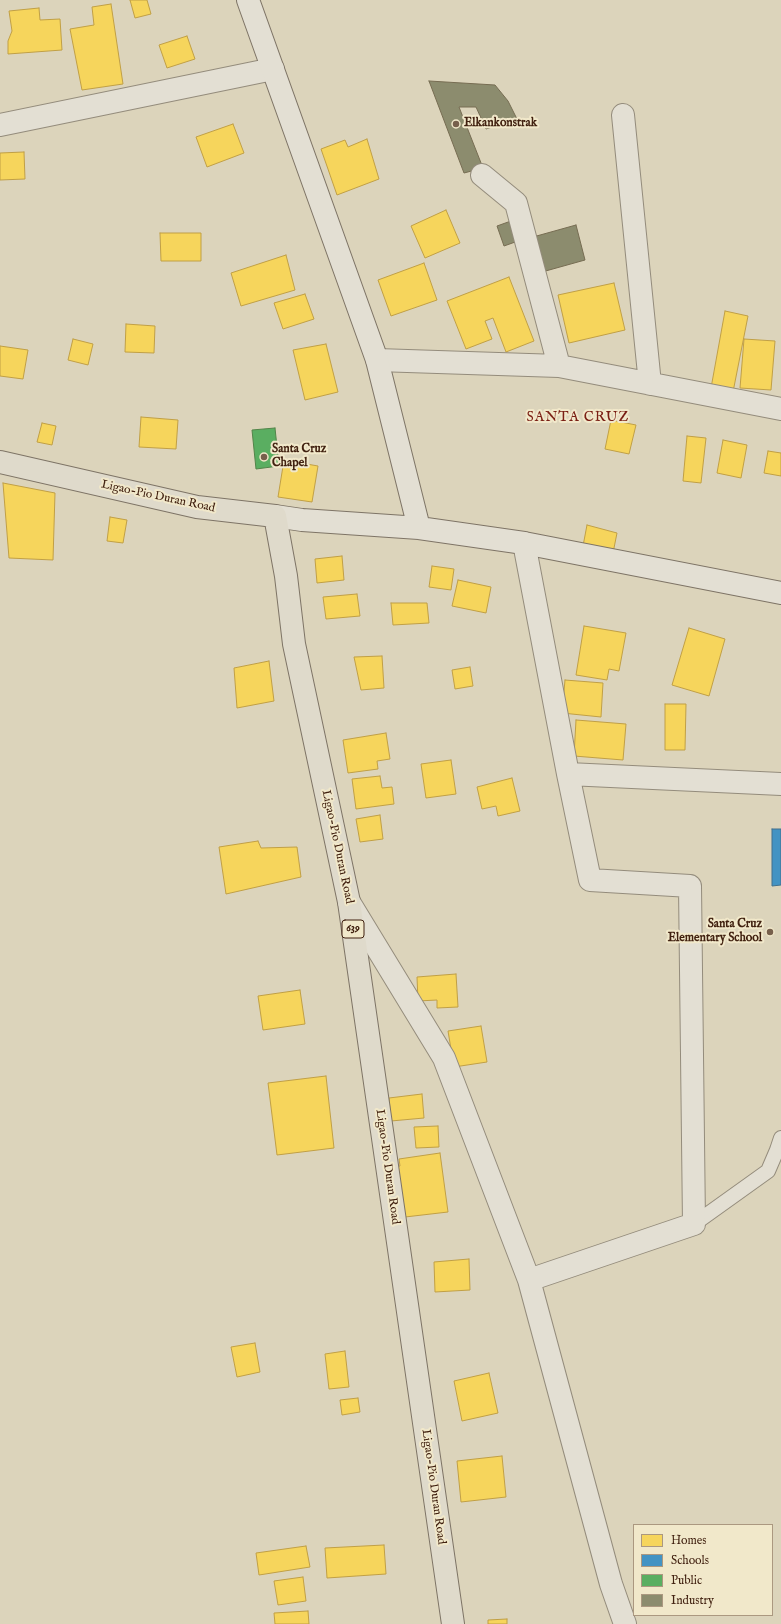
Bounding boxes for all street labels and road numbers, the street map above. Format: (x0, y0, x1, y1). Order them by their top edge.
street label: Ligao-Pio Duran Road (100, 478, 216, 516)
street label: Ligao-Pio Duran Road (318, 789, 356, 905)
road number: 639 (342, 920, 364, 938)
street label: Ligao-Pio Duran Road (372, 1108, 402, 1226)
street label: Ligao-Pio Duran Road (418, 1428, 448, 1546)

